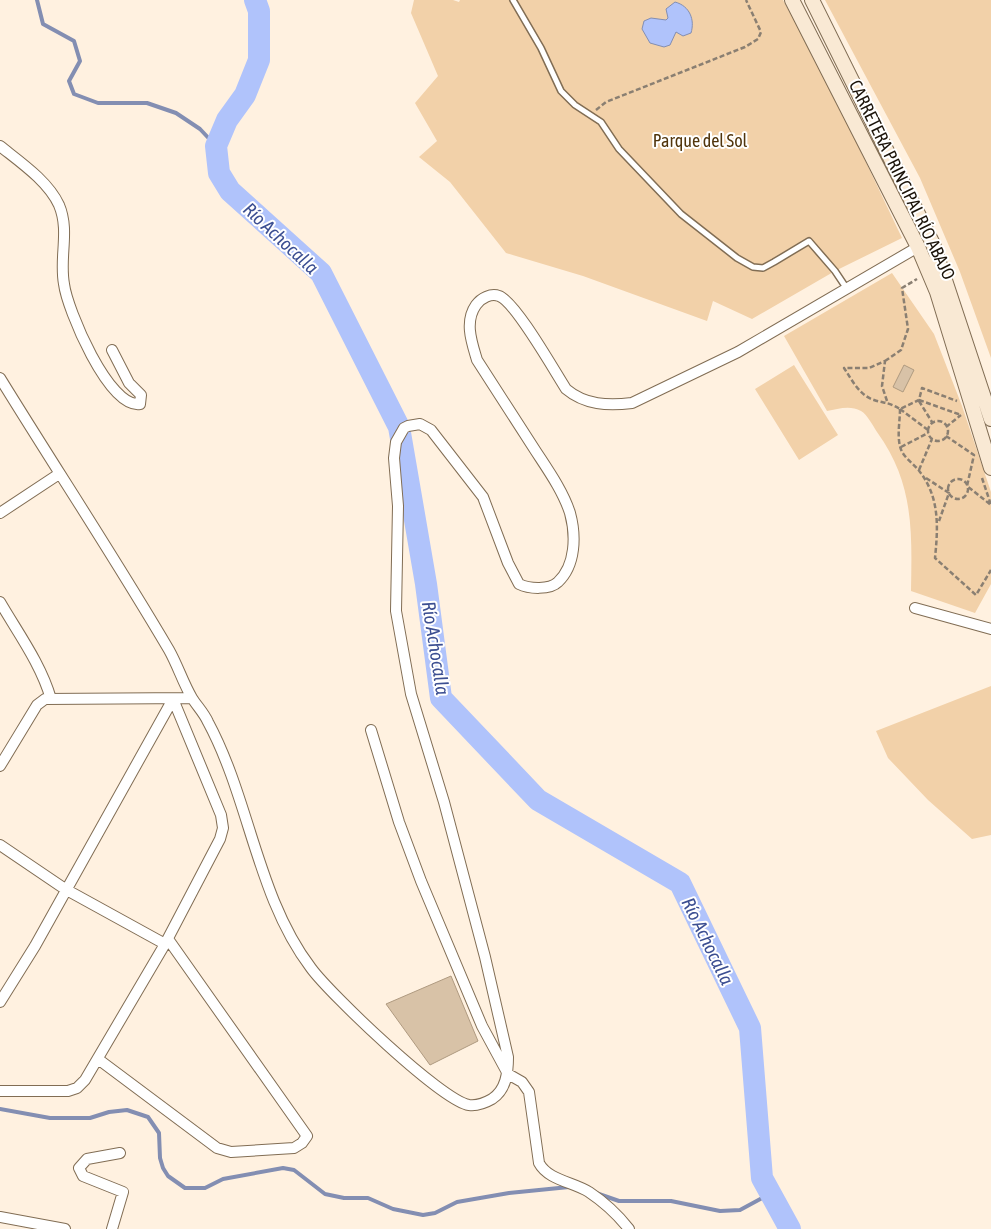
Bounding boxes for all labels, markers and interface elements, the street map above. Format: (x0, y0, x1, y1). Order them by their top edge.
street label: CARRETERA PRINCIPAL RÍO ABAJO (845, 77, 960, 283)
park label: Parque del Sol (653, 130, 748, 151)
water label: Río Achocalla (239, 198, 323, 278)
water label: Río Achocalla (418, 600, 454, 696)
water label: Río Achocalla (677, 894, 739, 988)

